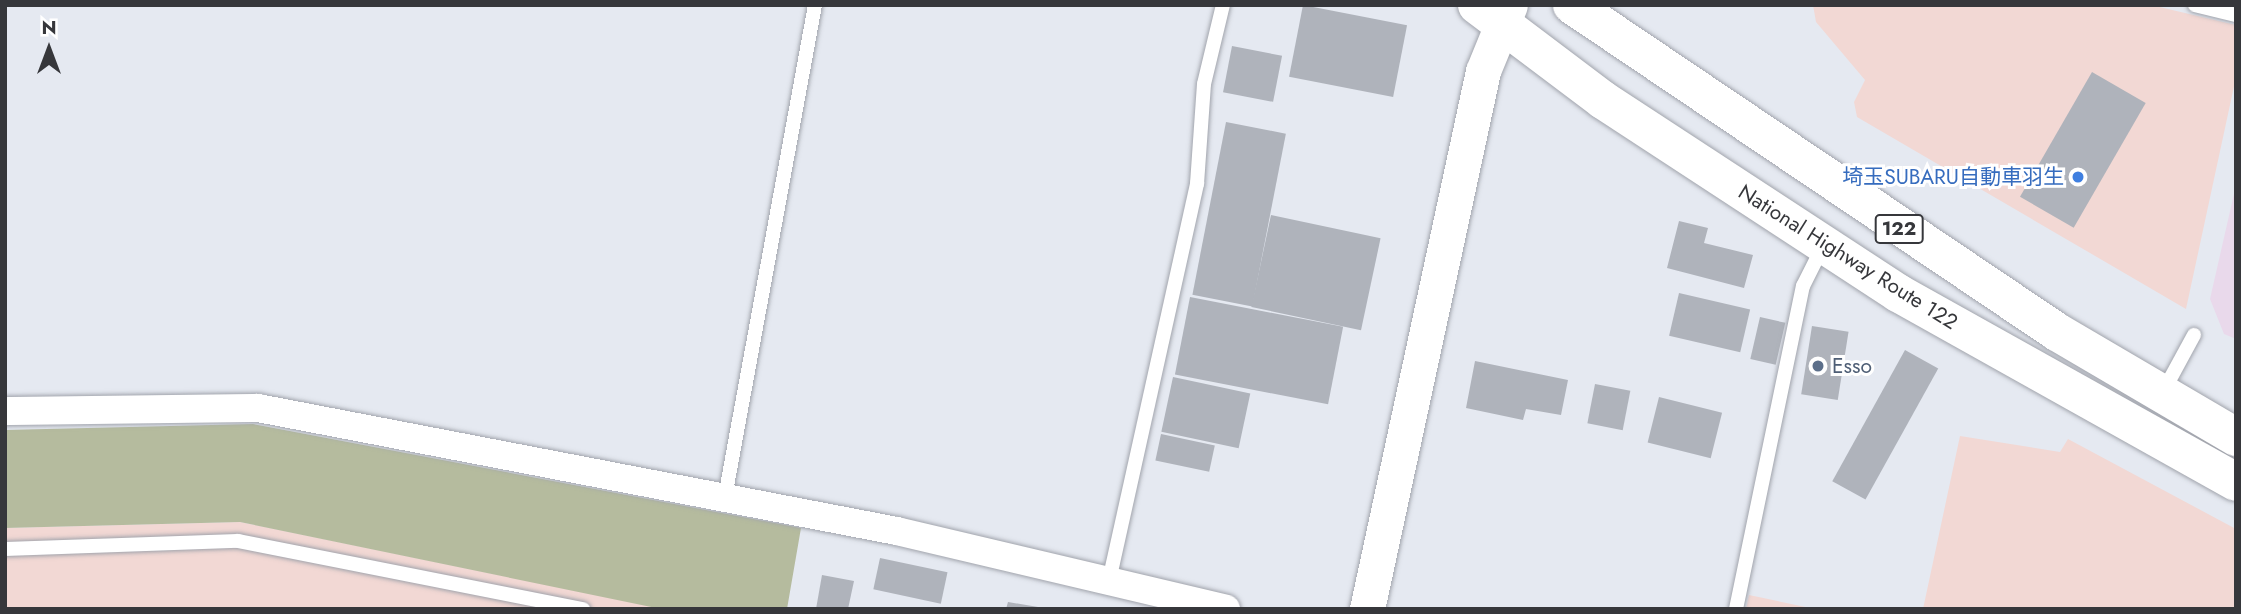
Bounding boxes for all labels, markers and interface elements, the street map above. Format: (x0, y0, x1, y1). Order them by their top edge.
north arrow (14, 14, 84, 84)
text: N (41, 14, 57, 41)
place label: 埼玉SUBARU自動車羽生 (1842, 164, 2064, 190)
marker: 埼玉SUBARU自動車羽生 (2070, 169, 2086, 185)
street label: National Highway Route 122 (1734, 179, 1962, 335)
road number: 122 (1874, 214, 1924, 244)
place label: Esso (1832, 353, 1872, 379)
marker: Esso (1810, 358, 1826, 374)

